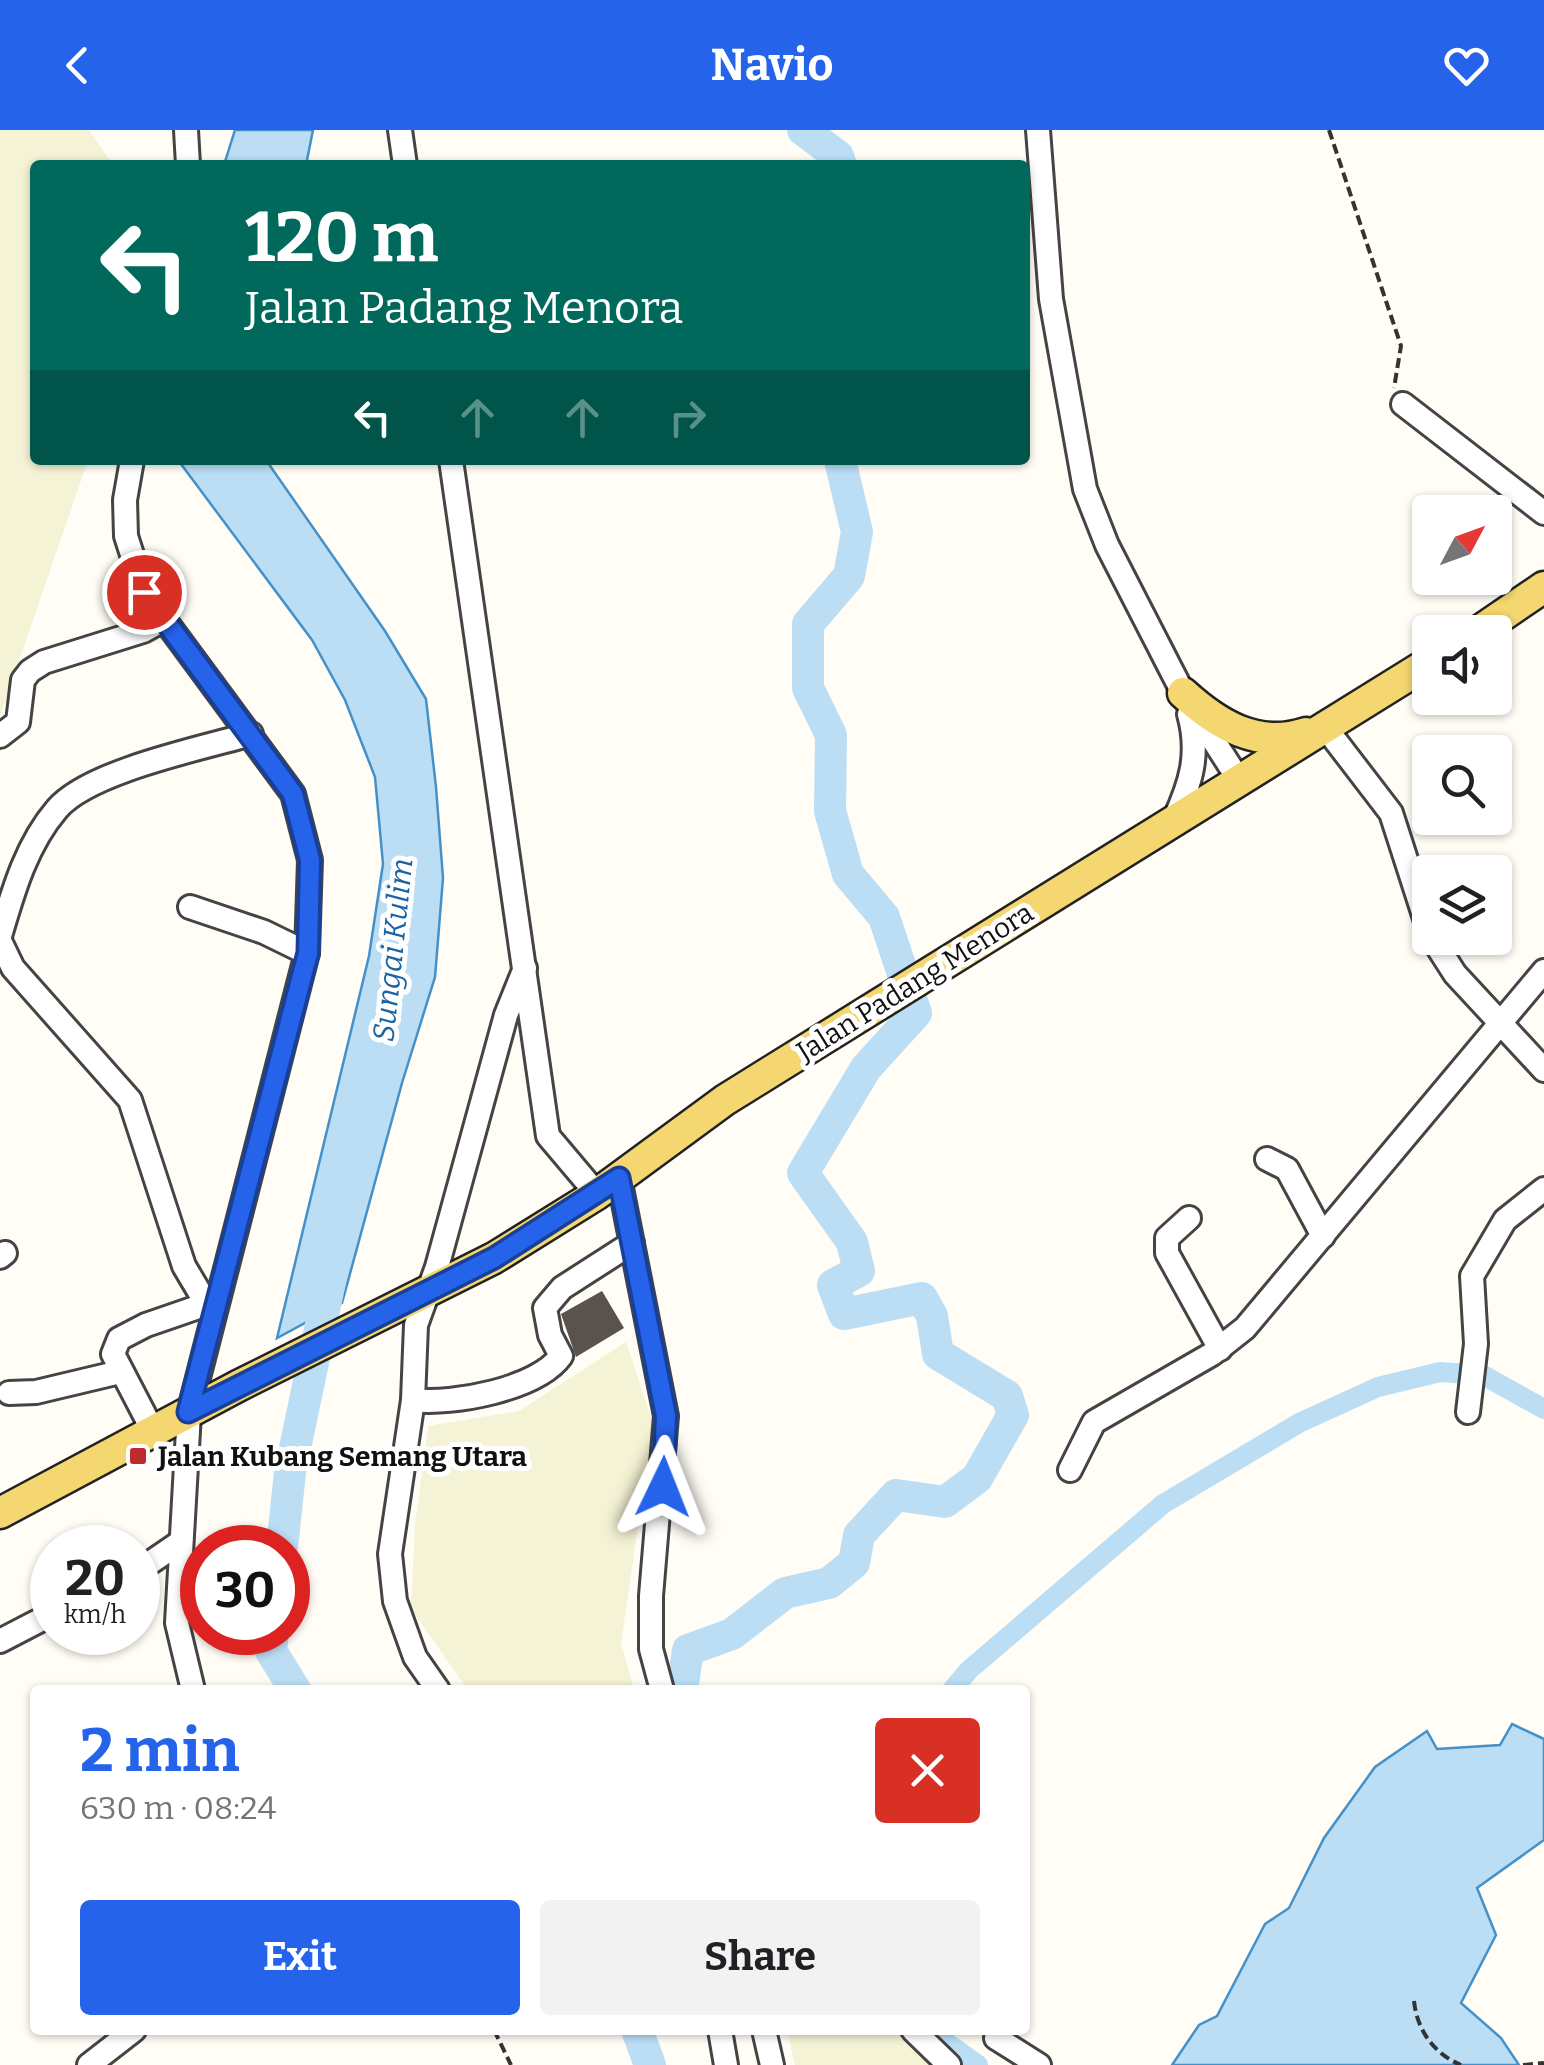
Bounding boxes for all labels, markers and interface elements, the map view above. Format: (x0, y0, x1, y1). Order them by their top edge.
icon: back (50, 38, 105, 93)
text: Navio (711, 38, 833, 92)
icon: heart (1439, 38, 1494, 93)
text: 120 m (245, 196, 438, 280)
icon: left (80, 200, 210, 330)
text: Jalan Padang Menora (245, 281, 683, 335)
icon: left (345, 390, 400, 445)
icon: ahead (450, 390, 505, 445)
icon: ahead (555, 390, 610, 445)
icon: right (660, 390, 715, 445)
north arrow (1412, 495, 1512, 595)
map controls (1412, 495, 1512, 955)
pin (102, 550, 187, 635)
icon: arrive (117, 565, 172, 620)
button: sound (1412, 615, 1512, 715)
button: search (1412, 735, 1512, 835)
button: layers (1412, 855, 1512, 955)
water label: Sungai Kulim (365, 857, 421, 1043)
street label: Jalan Padang Menora (790, 896, 1039, 1069)
position arrow (611, 1435, 715, 1539)
place label: Jalan Kubang Semang Utara (156, 1440, 527, 1473)
marker: Jalan Kubang Semang Utara (127, 1445, 149, 1467)
speed limit sign: 30 (180, 1525, 310, 1655)
text: 20 (65, 1548, 125, 1608)
text: km/h (64, 1600, 126, 1630)
text: 2 min (80, 1715, 240, 1787)
button: close (875, 1718, 980, 1823)
text: 630 m · 08:24 (80, 1789, 276, 1827)
button: Exit (80, 1900, 520, 2015)
button: Share (540, 1900, 980, 2015)

